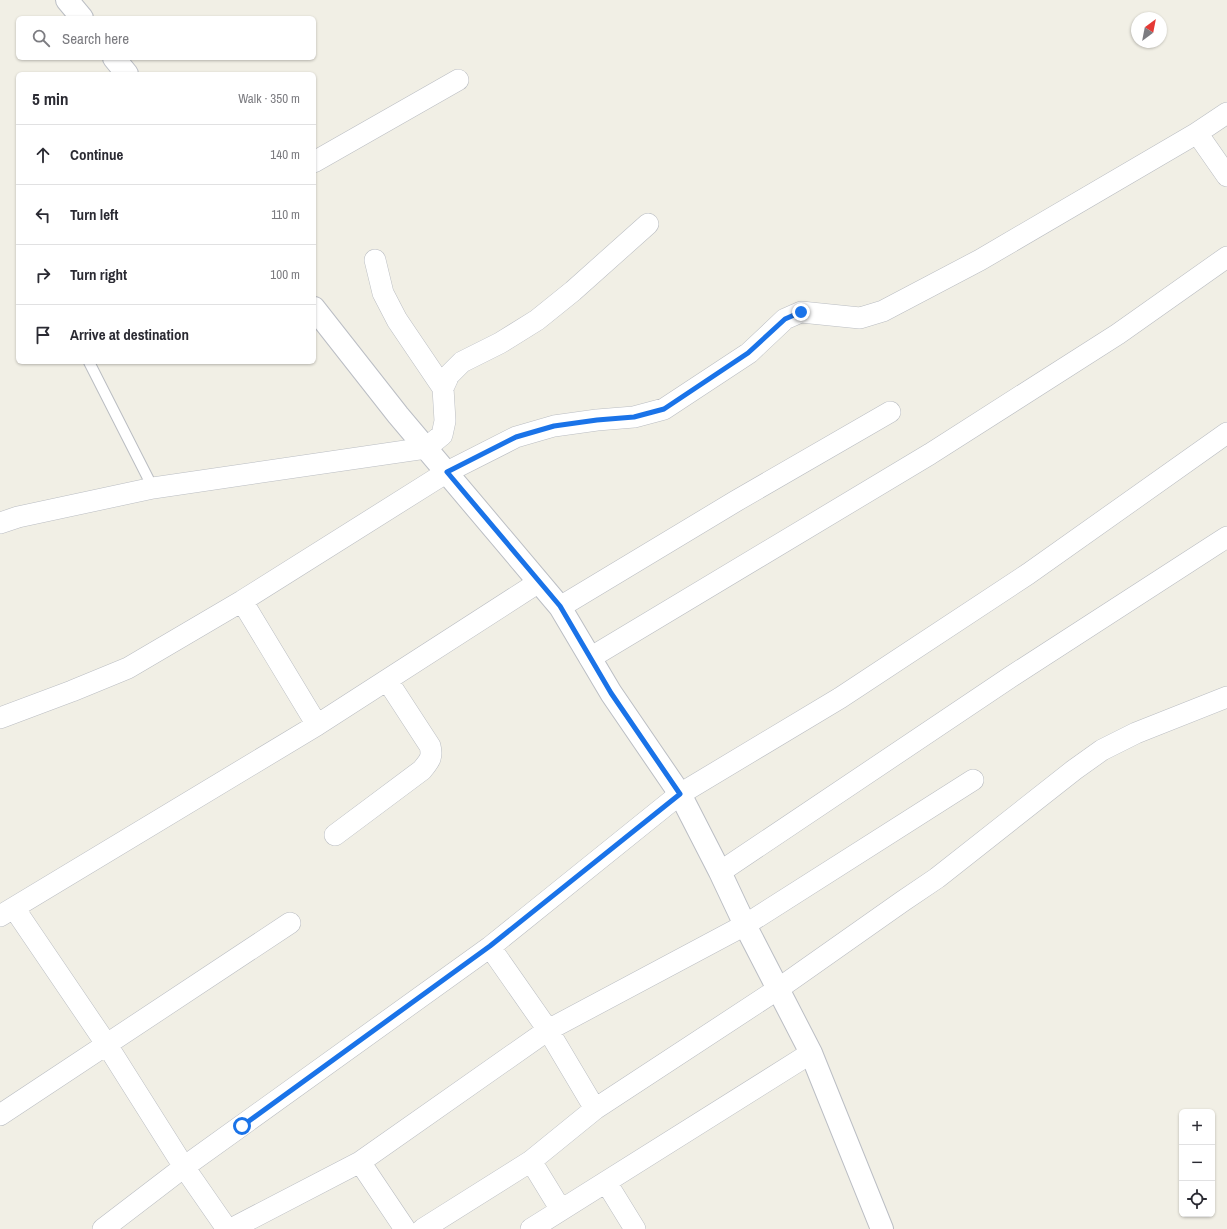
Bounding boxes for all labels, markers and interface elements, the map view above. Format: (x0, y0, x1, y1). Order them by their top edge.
north arrow (1131, 12, 1167, 48)
search box (16, 16, 316, 60)
icon: search (30, 27, 52, 49)
text: Search here (62, 28, 129, 49)
text: 5 min (32, 87, 68, 110)
text: Walk · 350 m (238, 90, 300, 107)
icon: ahead (32, 144, 54, 166)
text: Continue (70, 144, 123, 165)
text: 140 m (270, 146, 300, 163)
icon: left (32, 204, 54, 226)
text: Turn left (70, 204, 118, 225)
text: 110 m (271, 206, 300, 223)
icon: right (32, 264, 54, 286)
text: Turn right (70, 264, 127, 285)
text: 100 m (270, 266, 300, 283)
route end (792, 303, 810, 321)
icon: arrive (32, 324, 54, 346)
text: Arrive at destination (70, 324, 189, 345)
map controls (1179, 1109, 1215, 1217)
button: + (1179, 1109, 1215, 1145)
route start (233, 1117, 251, 1135)
button: − (1179, 1145, 1215, 1181)
button: locate (1179, 1181, 1215, 1217)

